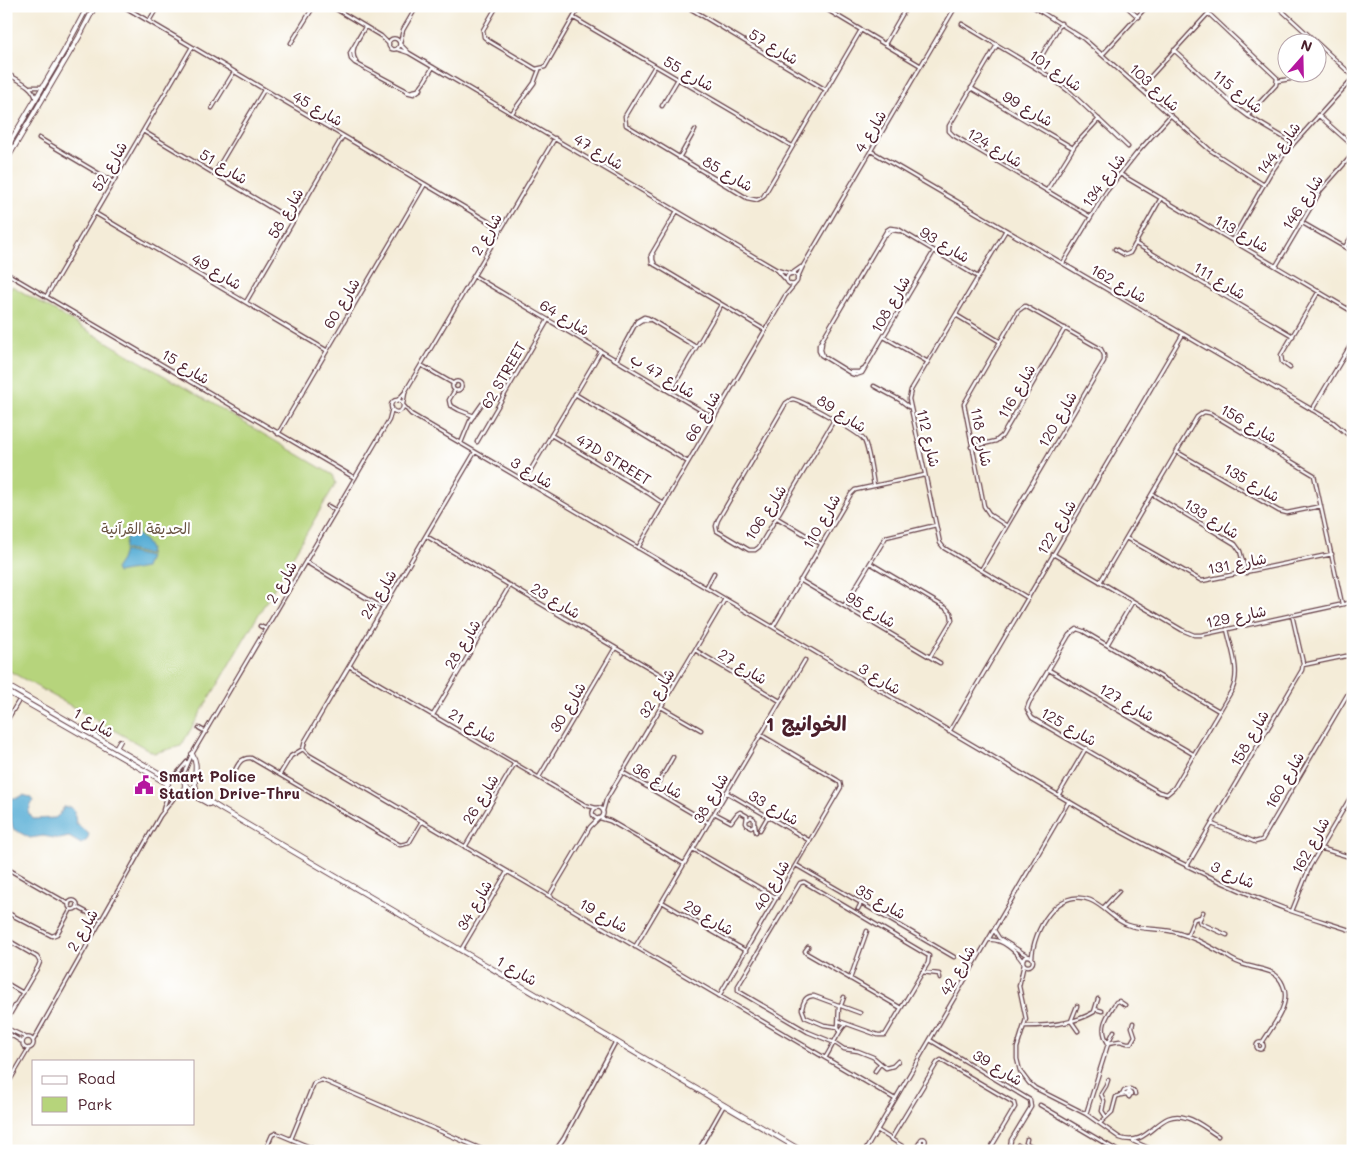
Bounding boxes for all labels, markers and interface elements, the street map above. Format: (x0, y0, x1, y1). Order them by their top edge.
street label: شارع 57 (745, 23, 802, 69)
north arrow (1276, 32, 1326, 82)
text: N (1298, 35, 1315, 56)
street label: شارع 101 (1025, 45, 1086, 96)
street label: شارع 55 (660, 51, 718, 96)
street label: شارع 103 (1125, 59, 1185, 116)
street label: شارع 115 (1208, 65, 1267, 118)
street label: شارع 45 (289, 86, 347, 131)
street label: شارع 99 (999, 86, 1057, 131)
street label: شارع 4 (850, 106, 891, 156)
street label: شارع 144 (1251, 117, 1305, 179)
street label: شارع 124 (963, 123, 1026, 172)
street label: شارع 47 (570, 128, 627, 174)
street label: شارع 52 (87, 137, 132, 195)
street label: شارع 51 (196, 144, 252, 189)
street label: شارع 134 (1077, 149, 1130, 211)
street label: شارع 85 (699, 151, 757, 196)
street label: شارع 146 (1277, 171, 1328, 234)
street label: شارع 58 (263, 184, 308, 242)
street label: شارع 2 (466, 209, 507, 259)
street label: شارع 113 (1211, 209, 1273, 257)
street label: شارع 93 (916, 221, 974, 268)
street label: شارع 49 (188, 248, 246, 295)
street label: شارع 111 (1190, 257, 1250, 304)
street label: شارع 162 (1087, 259, 1151, 308)
street label: شارع 108 (866, 272, 915, 336)
street label: شارع 60 (318, 274, 365, 332)
street label: شارع 64 (536, 294, 594, 341)
street label: 62 STREET (476, 338, 530, 412)
street label: شارع 15 (158, 344, 214, 389)
street label: شارع 47 ب (626, 348, 699, 403)
street label: شارع 116 (992, 360, 1040, 422)
street label: شارع 66 (679, 387, 725, 445)
street label: شارع 120 (1033, 387, 1082, 451)
street label: شارع 89 (813, 390, 871, 437)
street label: شارع 156 (1217, 399, 1281, 448)
street label: شارع 118 (966, 406, 998, 468)
street label: شارع 112 (912, 407, 945, 469)
street label: 47D STREET (573, 429, 655, 489)
street label: شارع 3 (507, 452, 557, 493)
street label: شارع 135 (1220, 458, 1284, 507)
street label: شارع 106 (740, 480, 791, 544)
street label: شارع 110 (797, 490, 846, 552)
street label: شارع 133 (1180, 493, 1243, 544)
street label: شارع 122 (1032, 496, 1081, 559)
park label: الحديقة القرآنية (101, 518, 191, 538)
street label: شارع 131 (1206, 548, 1268, 579)
street label: شارع 2 (261, 557, 302, 607)
street label: شارع 24 (355, 566, 401, 623)
street label: شارع 23 (527, 577, 584, 623)
street label: شارع 95 (842, 586, 900, 633)
street label: شارع 129 (1204, 600, 1268, 633)
street label: شارع 28 (439, 615, 486, 673)
street label: شارع 27 (714, 644, 771, 689)
street label: شارع 3 (855, 658, 905, 699)
street label: شارع 32 (633, 665, 679, 722)
street label: شارع 30 (544, 678, 591, 736)
street label: شارع 127 (1095, 678, 1158, 727)
street label: شارع 1 (69, 702, 118, 743)
street label: شارع 125 (1037, 702, 1100, 751)
street label: شارع 21 (445, 703, 501, 748)
street label: شارع 158 (1225, 706, 1274, 770)
district label: الخوانيج 1 (765, 710, 847, 737)
street label: شارع 160 (1260, 748, 1309, 812)
street label: شارع 36 (629, 757, 687, 804)
place label: Smart Police Station Drive-Thru (159, 766, 300, 803)
street label: شارع 38 (688, 769, 733, 827)
street label: شارع 26 (457, 770, 504, 828)
public building icon: Smart Police Station Drive-Thru (133, 774, 155, 796)
street label: شارع 33 (745, 785, 803, 830)
street label: شارع 162 (1286, 813, 1335, 877)
street label: شارع 3 (1207, 855, 1258, 893)
street label: شارع 40 (749, 856, 794, 914)
street label: شارع 34 (452, 876, 497, 934)
street label: شارع 35 (852, 879, 910, 924)
street label: شارع 19 (576, 893, 632, 938)
street label: شارع 29 (680, 895, 738, 940)
street label: شارع 2 (62, 905, 103, 955)
street label: شارع 42 (935, 941, 980, 999)
street label: شارع 1 (492, 950, 541, 991)
street label: شارع 39 (969, 1044, 1027, 1091)
legend (32, 1060, 195, 1124)
text: Road (78, 1068, 115, 1088)
text: Park (78, 1094, 112, 1114)

